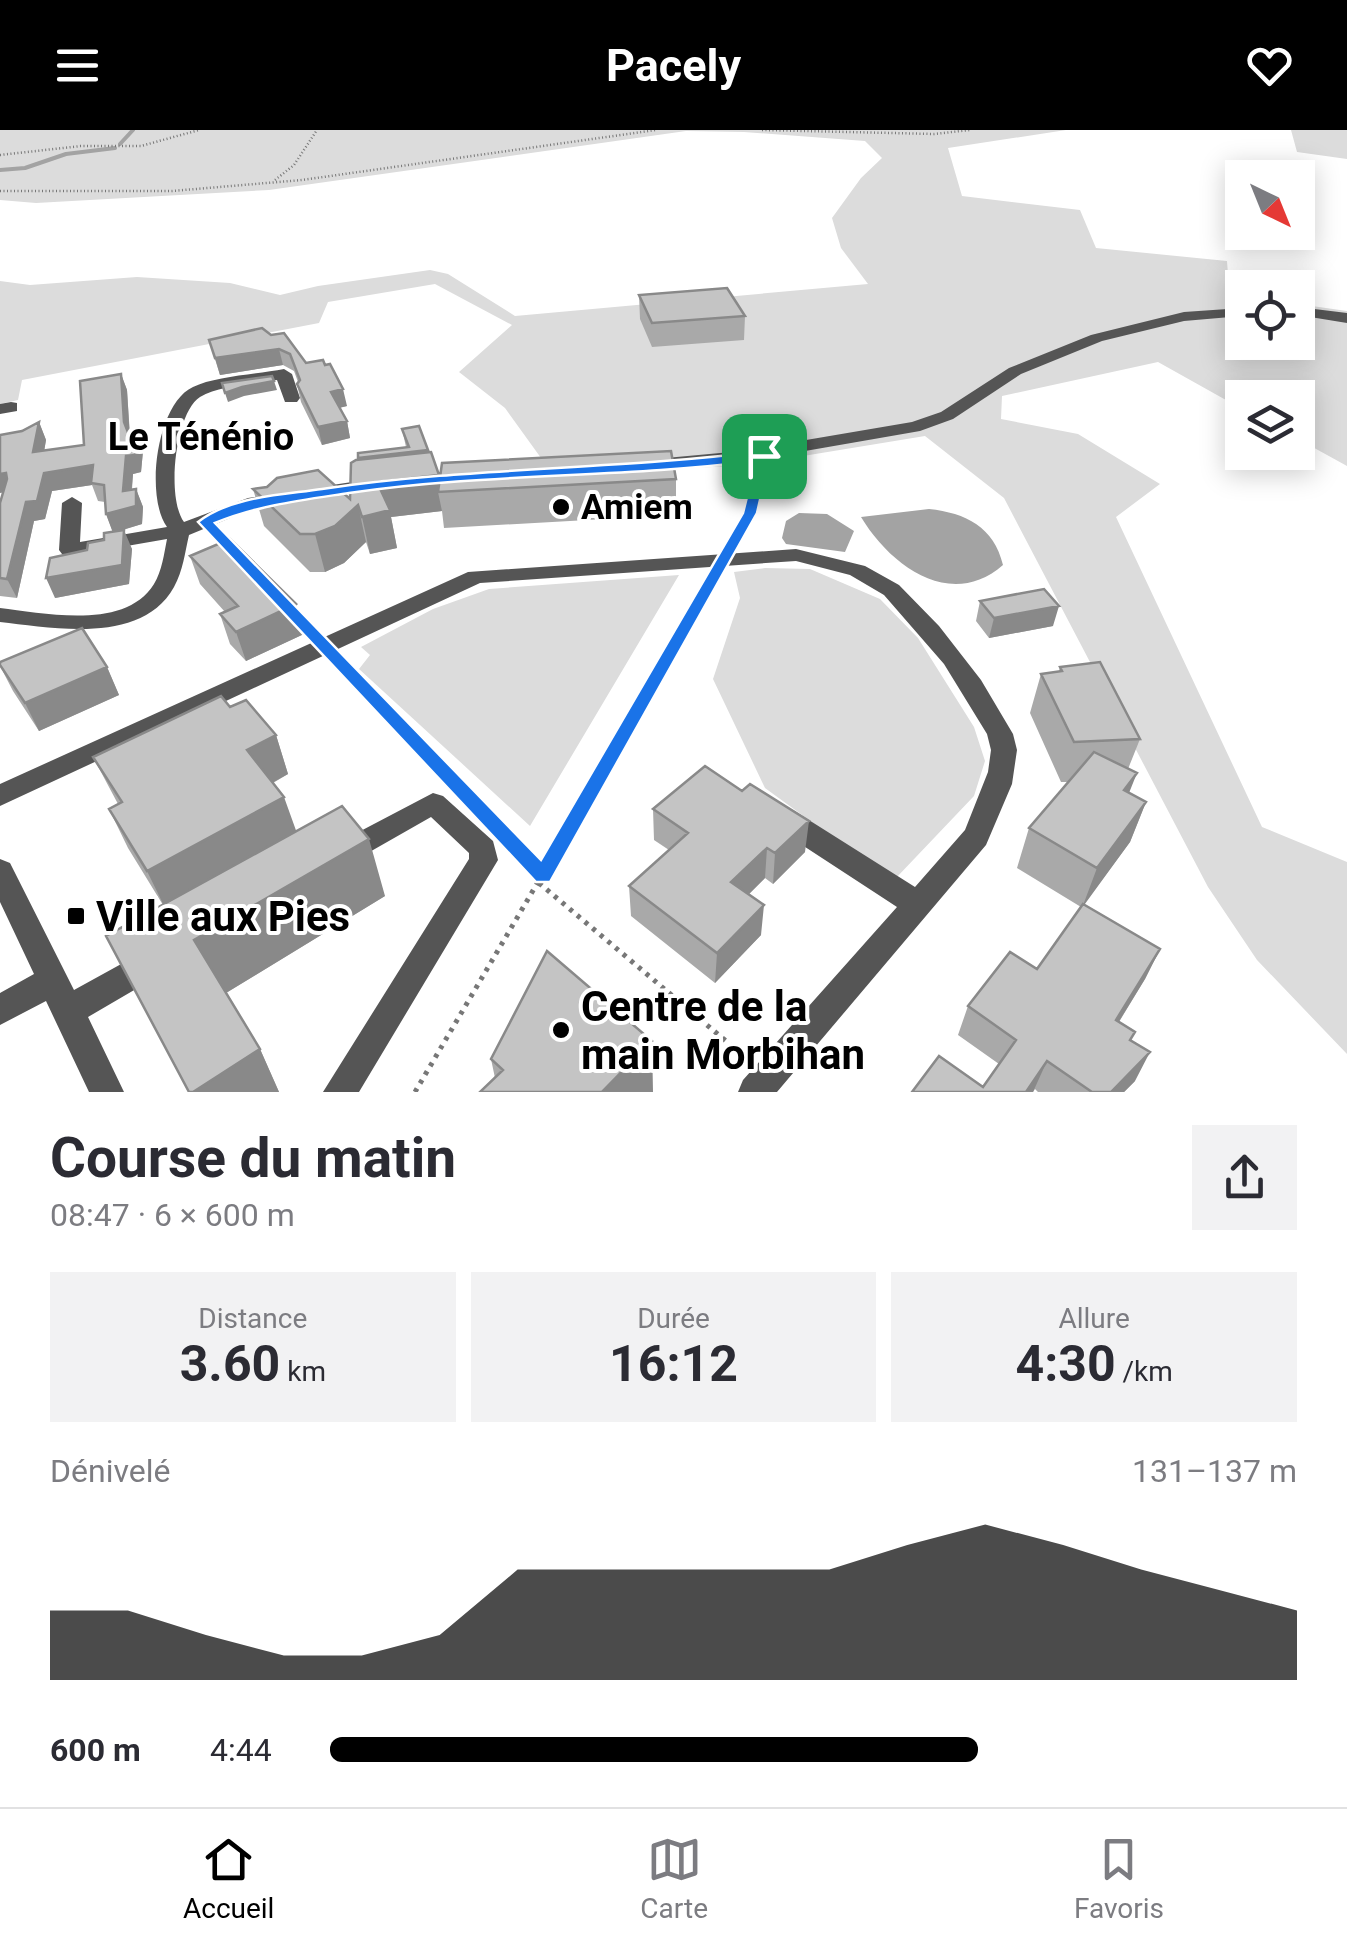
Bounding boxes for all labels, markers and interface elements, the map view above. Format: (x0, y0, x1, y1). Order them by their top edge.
icon: menu (50, 38, 105, 93)
icon: heart (1242, 38, 1297, 93)
text: Pacely (606, 39, 741, 92)
north arrow (1225, 160, 1315, 250)
map controls (1225, 160, 1315, 470)
button: locate (1225, 270, 1315, 360)
button: layers (1225, 380, 1315, 470)
pin (722, 414, 807, 499)
district label: Le Ténénio (108, 415, 294, 459)
icon: arrive (737, 429, 792, 484)
place label: Amiem (581, 487, 693, 528)
marker: Amiem (550, 496, 572, 518)
place label: Ville aux Pies (96, 892, 350, 941)
marker: Ville aux Pies (65, 905, 87, 927)
place label: Centre de la main Morbihan (581, 982, 865, 1079)
marker: Centre de la main Morbihan (550, 1019, 572, 1041)
button: share (1192, 1125, 1297, 1230)
text: Course du matin (50, 1126, 456, 1190)
text: 08:47 · 6 × 600 m (50, 1196, 295, 1234)
text: Distance (198, 1302, 307, 1335)
text: Durée (637, 1302, 710, 1335)
text: Allure (1058, 1302, 1130, 1335)
text: 3.60 (180, 1335, 280, 1393)
text: 16:12 (609, 1335, 738, 1393)
text: 4:30 (1015, 1335, 1116, 1393)
text: km (280, 1355, 326, 1388)
text: /km (1116, 1355, 1173, 1388)
text: Dénivelé (50, 1452, 170, 1490)
text: 131–137 m (1132, 1452, 1297, 1490)
text: 600 m (50, 1731, 141, 1769)
text: 4:44 (210, 1731, 272, 1769)
tab: Accueil (183, 1832, 274, 1925)
tab: Carte (640, 1832, 708, 1925)
tab: Favoris (1074, 1832, 1164, 1925)

